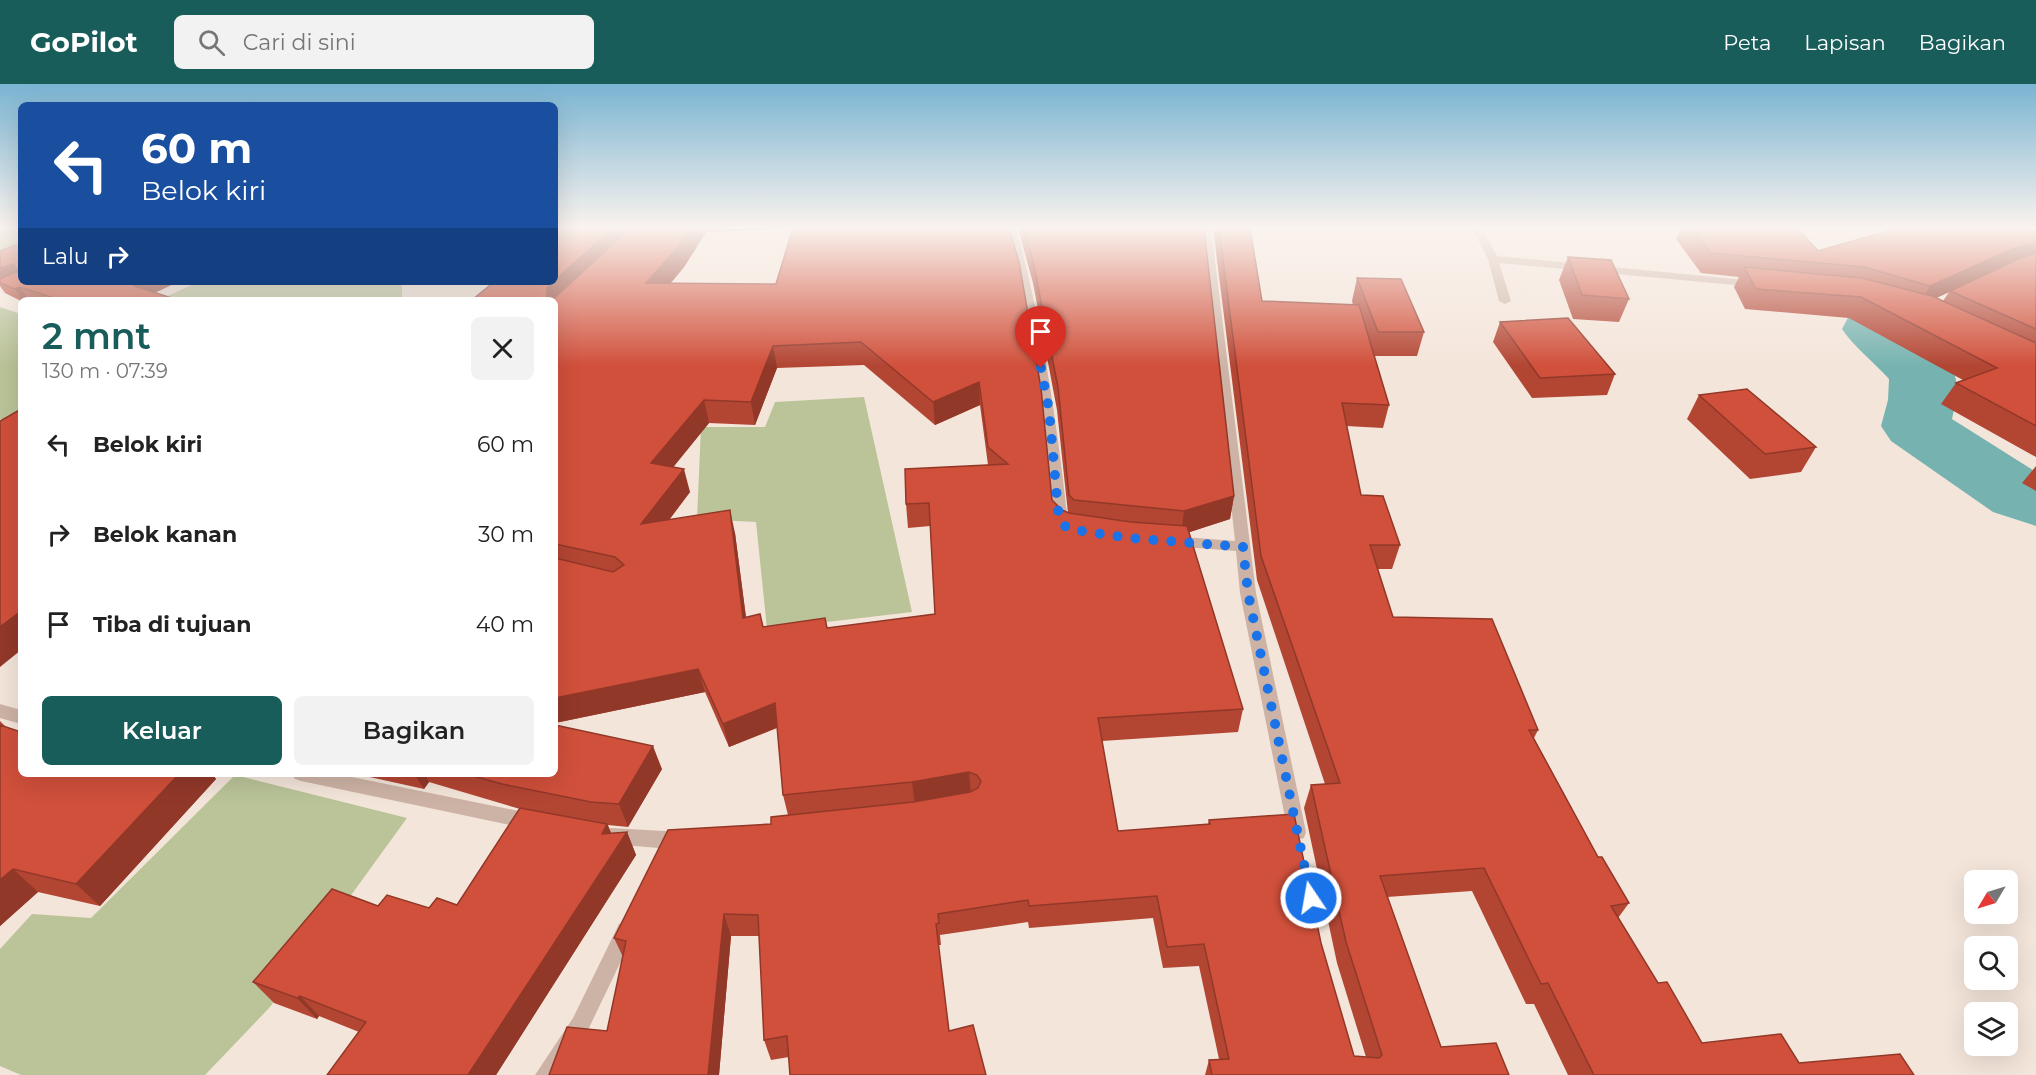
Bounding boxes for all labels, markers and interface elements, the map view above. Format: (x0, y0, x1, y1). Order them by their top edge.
search box (174, 15, 594, 69)
text: GoPilot (30, 25, 138, 59)
icon: search (195, 26, 228, 59)
text: Cari di sini (243, 29, 356, 56)
text: Peta (1723, 30, 1771, 55)
text: Lapisan (1804, 30, 1886, 55)
text: Bagikan (1919, 30, 2006, 55)
text: 60 m (141, 122, 252, 174)
icon: left (42, 126, 120, 204)
text: Belok kiri (141, 174, 266, 207)
icon: right (101, 240, 134, 273)
text: Lalu (42, 243, 89, 270)
pin (1015, 306, 1066, 368)
text: 2 mnt (42, 314, 151, 358)
icon: arrive (1024, 315, 1057, 348)
button: close (471, 317, 534, 380)
text: 130 m · 07:39 (42, 359, 168, 383)
icon: left (42, 428, 75, 461)
text: Belok kiri (93, 431, 202, 458)
text: 60 m (477, 431, 534, 458)
icon: right (42, 518, 75, 551)
text: Belok kanan (93, 521, 237, 548)
text: 30 m (478, 521, 534, 548)
icon: arrive (42, 608, 75, 641)
text: Tiba di tujuan (93, 611, 251, 638)
text: 40 m (476, 611, 534, 638)
button: Keluar (42, 696, 282, 765)
button: Bagikan (294, 696, 534, 765)
position arrow (1279, 866, 1343, 930)
north arrow (1964, 870, 2018, 924)
map controls (1964, 870, 2018, 1056)
button: search (1964, 936, 2018, 990)
button: layers (1964, 1002, 2018, 1056)

